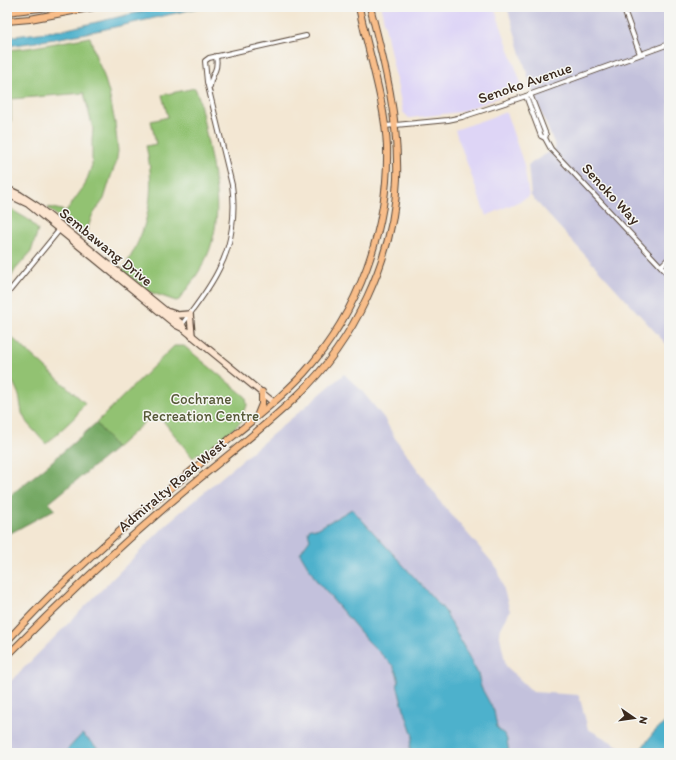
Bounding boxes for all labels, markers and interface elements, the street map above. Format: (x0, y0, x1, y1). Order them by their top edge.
street label: Senoko Avenue (476, 59, 574, 107)
street label: Senoko Way (578, 160, 644, 228)
street label: Sembawang Drive (56, 204, 156, 290)
park label: Cochrane Recreation Centre (143, 390, 259, 425)
street label: Admiralty Road West (114, 434, 230, 536)
north arrow (614, 698, 654, 738)
text: N (636, 715, 650, 725)

